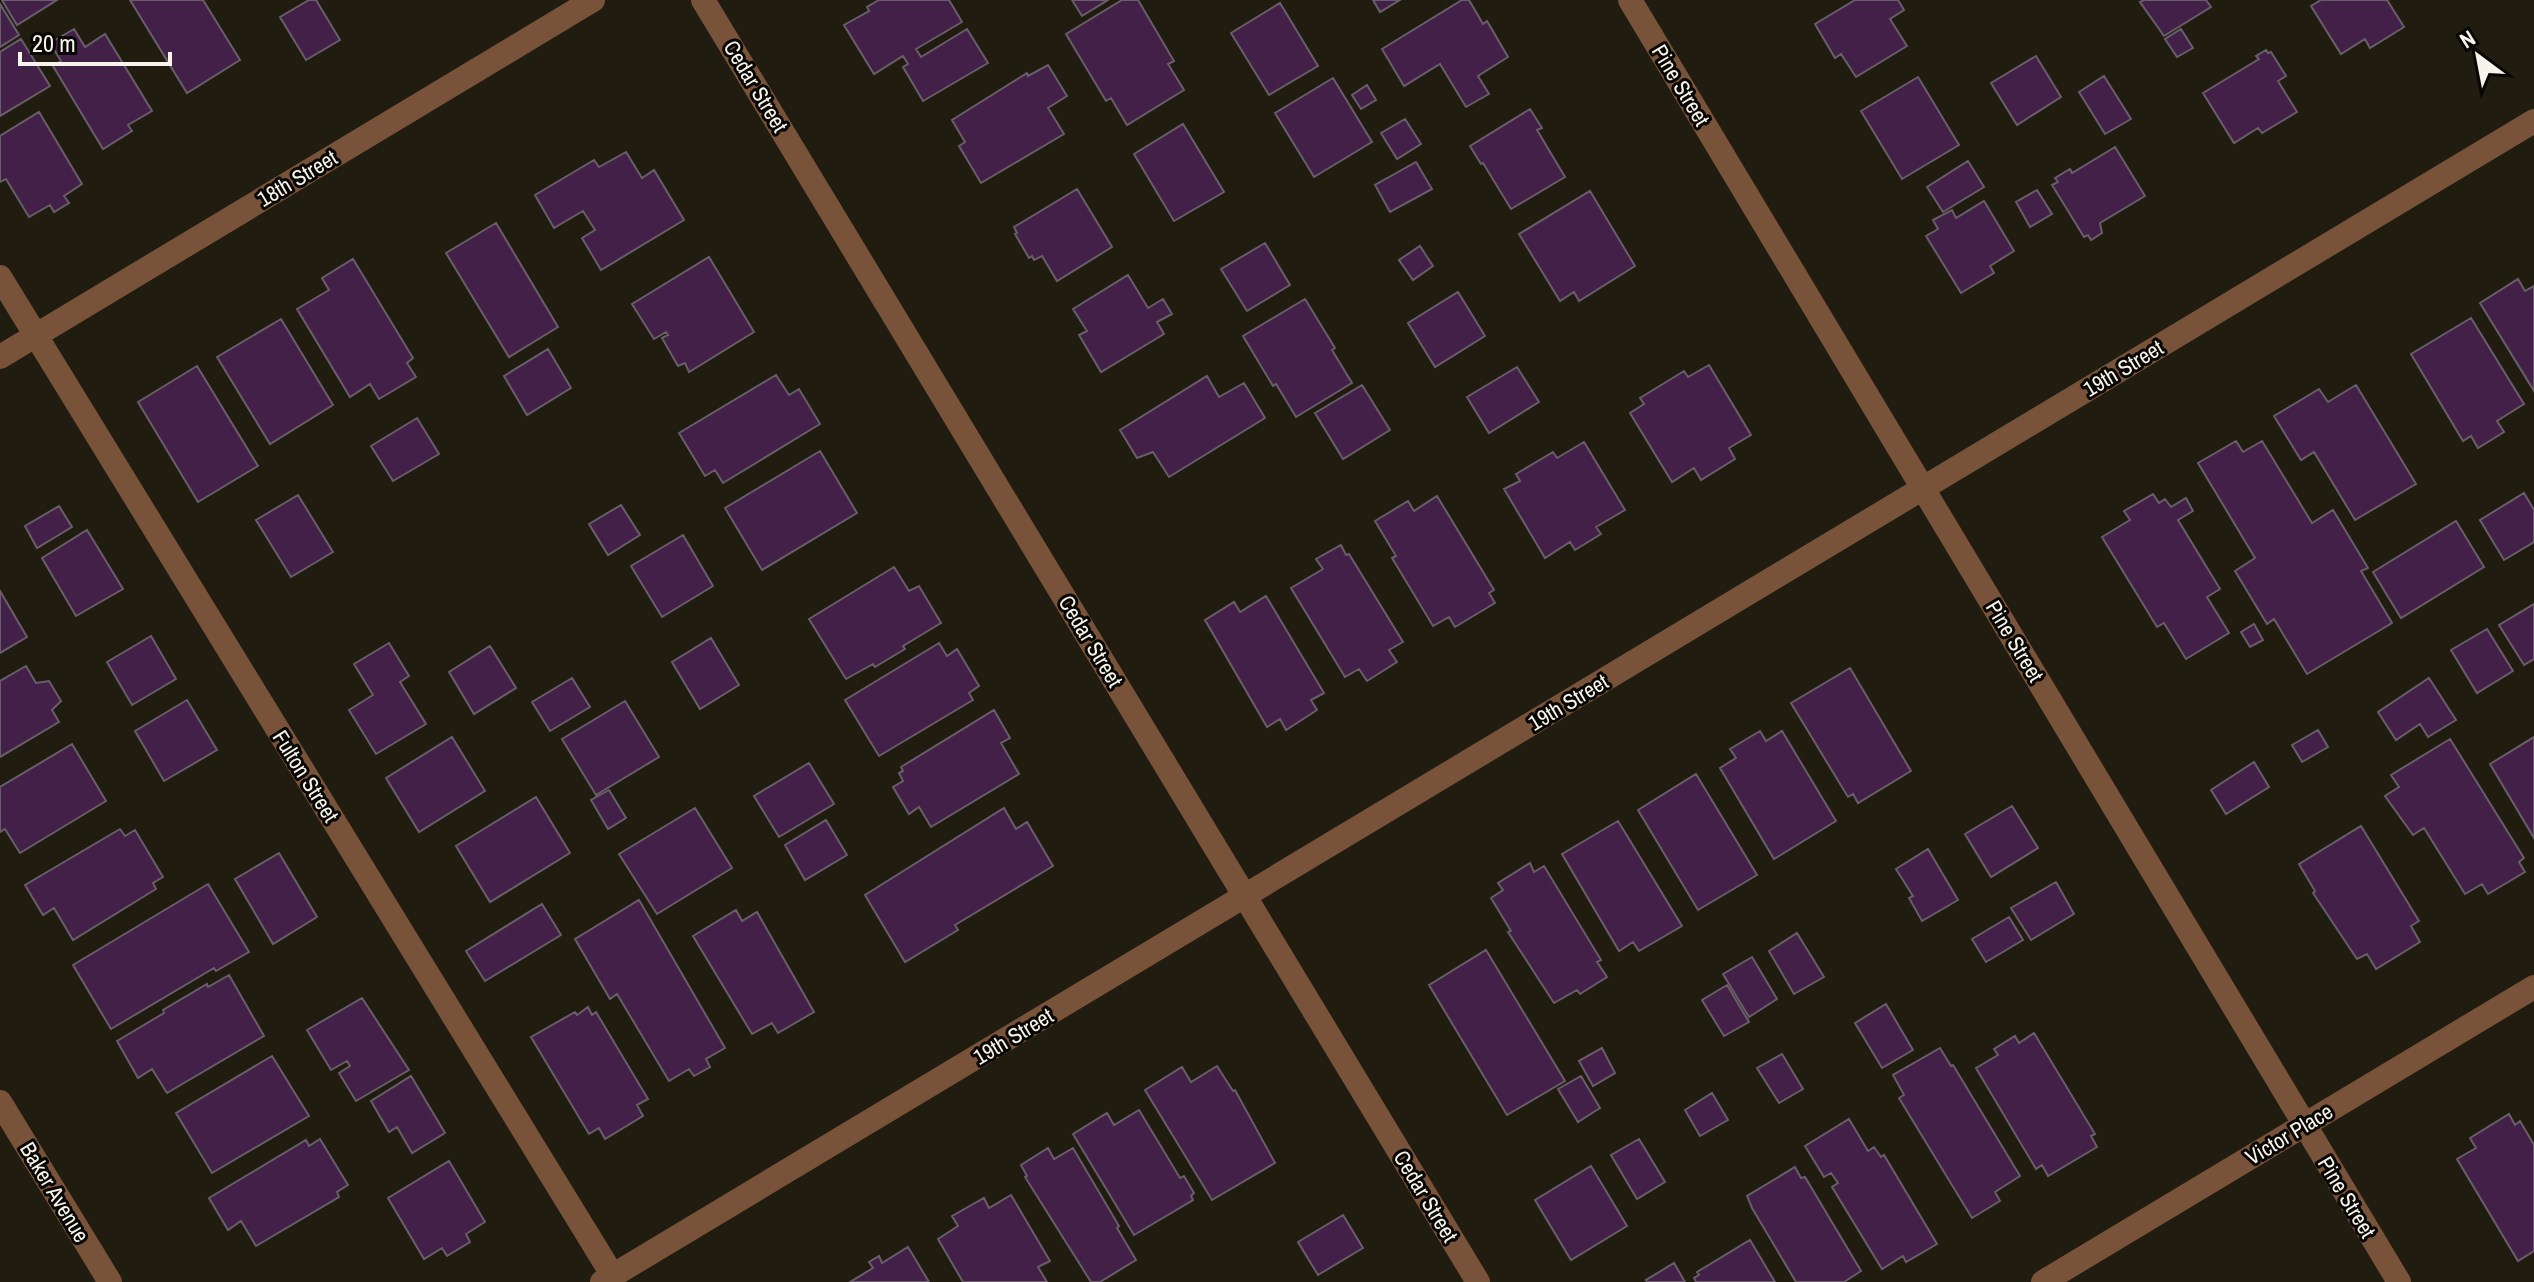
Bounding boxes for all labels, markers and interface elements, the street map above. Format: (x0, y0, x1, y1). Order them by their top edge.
scale bar (20, 16, 170, 66)
north arrow (2438, 16, 2518, 96)
text: N (2454, 23, 2481, 55)
text: 20 m (32, 27, 76, 59)
street label: Cedar Street (717, 34, 795, 138)
street label: Pine Street (1645, 39, 1717, 131)
street label: 18th Street (251, 142, 343, 214)
street label: 19th Street (2077, 332, 2169, 404)
street label: Cedar Street (1052, 589, 1130, 693)
street label: Pine Street (1979, 595, 2051, 687)
street label: 19th Street (1522, 666, 1614, 738)
street label: Fulton Street (266, 724, 346, 828)
street label: 19th Street (967, 1000, 1059, 1072)
street label: Victor Place (2240, 1096, 2338, 1172)
street label: Baker Avenue (13, 1136, 97, 1248)
street label: Cedar Street (1387, 1144, 1465, 1248)
street label: Pine Street (2311, 1151, 2383, 1243)

